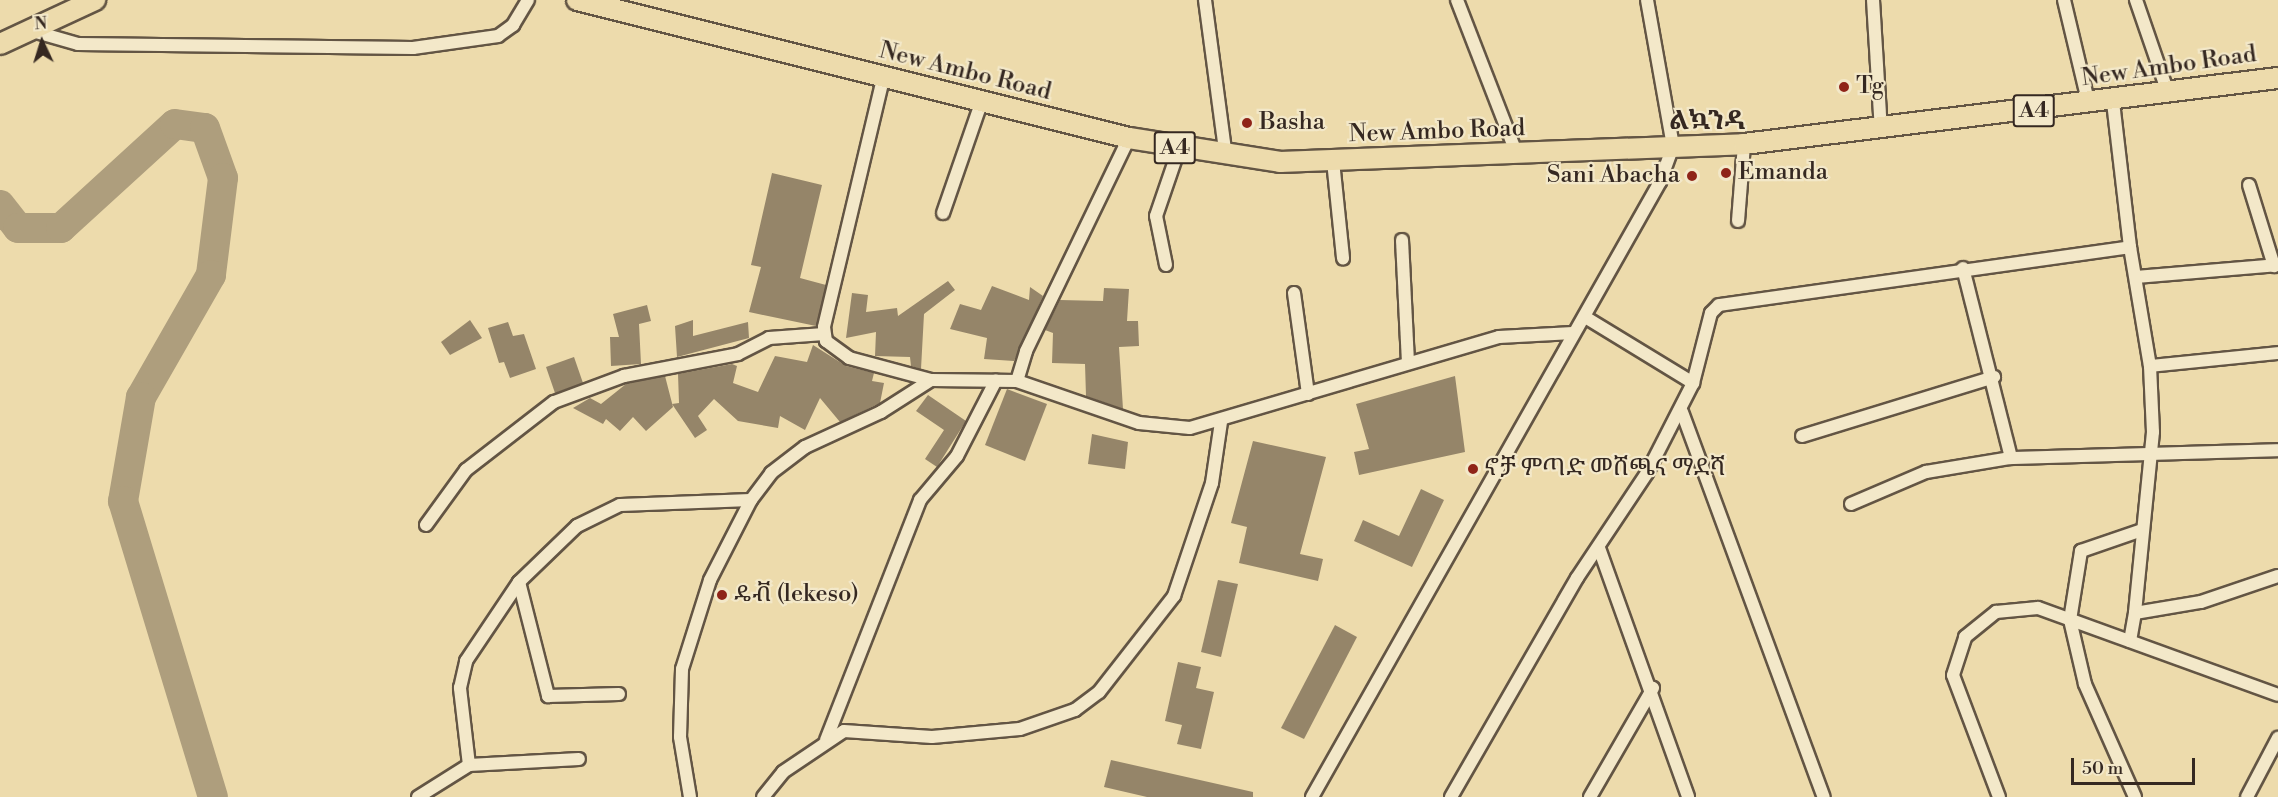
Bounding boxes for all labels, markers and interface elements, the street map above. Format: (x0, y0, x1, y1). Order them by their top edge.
north arrow (12, 12, 72, 72)
text: N (34, 14, 48, 34)
street label: New Ambo Road (876, 37, 1054, 107)
street label: New Ambo Road (2080, 40, 2258, 94)
place label: Tg (1856, 73, 1884, 101)
marker: Tg (1837, 80, 1851, 94)
road number: A4 (2012, 92, 2056, 130)
district label: ልኳንዳ (1669, 106, 1745, 138)
place label: Basha (1259, 109, 1325, 137)
street label: New Ambo Road (1348, 115, 1526, 149)
marker: Basha (1240, 116, 1254, 130)
road number: A4 (1152, 129, 1198, 167)
place label: Emanda (1738, 159, 1828, 187)
place label: Sani Abacha (1547, 162, 1680, 190)
marker: Emanda (1719, 166, 1733, 180)
marker: Sani Abacha (1685, 169, 1699, 183)
place label: ኖቻ ምጣድ መሸጫና ማደሻ (1485, 455, 1726, 483)
marker: ኖቻ ምጣድ መሸጫና ማደሻ (1466, 462, 1480, 476)
place label: ዴቭ (lekeso) (734, 581, 859, 609)
marker: ዴቭ (lekeso) (715, 588, 729, 602)
scale bar (2074, 746, 2198, 784)
text: 50 m (2082, 757, 2123, 780)

